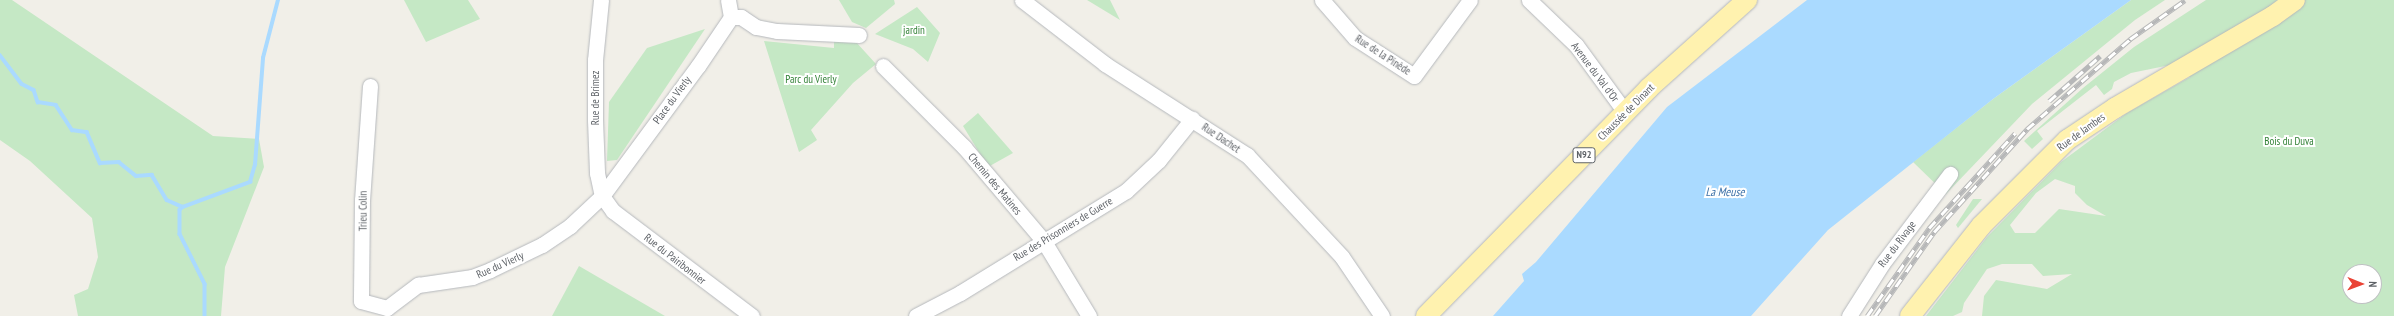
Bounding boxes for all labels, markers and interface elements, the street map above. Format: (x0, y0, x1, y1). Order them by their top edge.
park label: jardin (903, 23, 925, 37)
street label: Rue de la Pinède (1353, 32, 1413, 78)
street label: Avenue du Val d'Or (1568, 40, 1622, 104)
street label: Rue de Brimez (588, 71, 602, 125)
park label: Parc du Vierly (785, 72, 837, 86)
street label: Place du Vierly (650, 73, 694, 127)
street label: Chaussée de Dinant (1595, 81, 1657, 143)
street label: Rue de Jambes (2055, 110, 2107, 154)
street label: Rue Dachet (1199, 120, 1243, 156)
park label: Bois du Duva (2264, 134, 2314, 148)
road number: N92 (1572, 147, 1596, 163)
street label: Chemin des Matines (965, 150, 1025, 218)
water label: La Meuse (1706, 185, 1744, 199)
street label: Trieu Colin (356, 191, 370, 231)
street label: Rue des Prisonniers de Guerre (1011, 194, 1115, 264)
street label: Rue du Rivage (1875, 218, 1919, 270)
street label: Rue du Pairibonnier (641, 231, 709, 287)
street label: Rue du Vierly (474, 249, 526, 281)
north arrow (2342, 264, 2382, 304)
text: N (2366, 281, 2380, 287)

